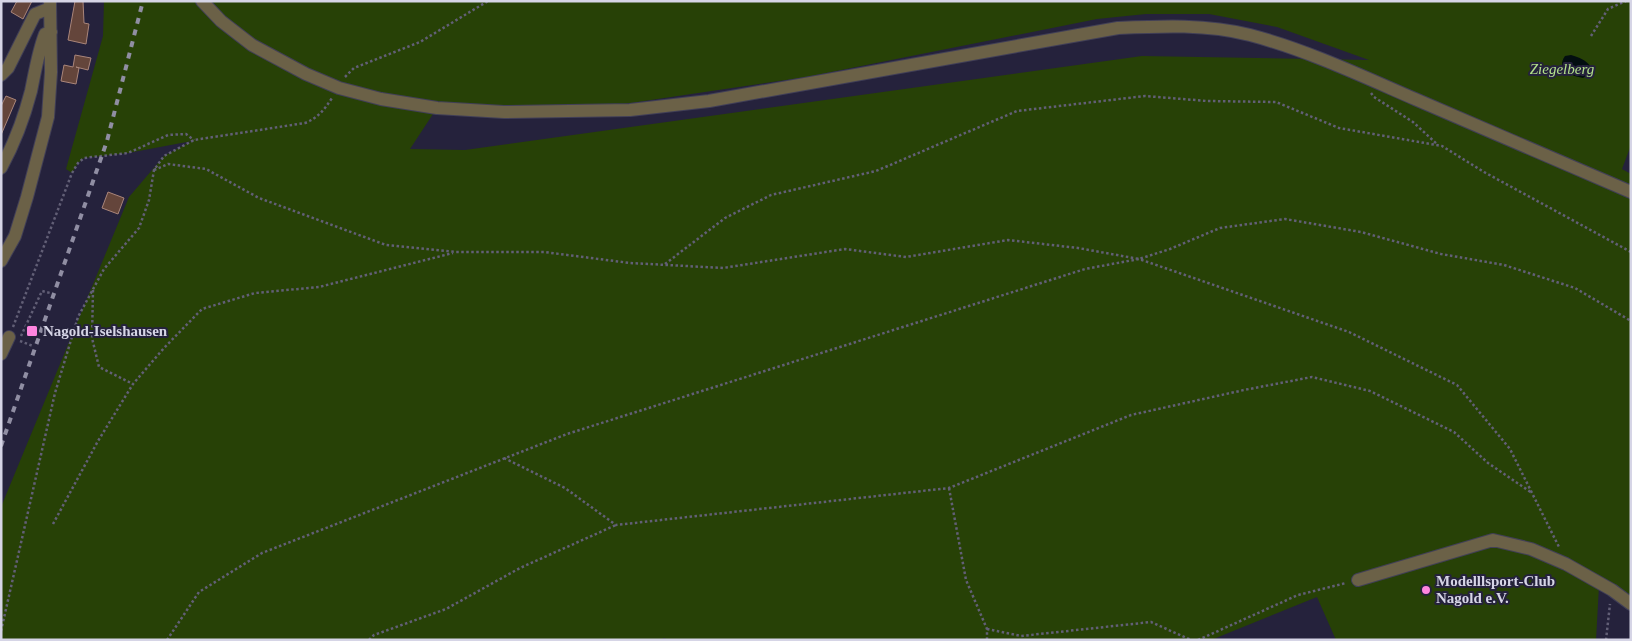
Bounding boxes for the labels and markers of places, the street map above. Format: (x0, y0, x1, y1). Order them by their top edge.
place label: Nagold-Iselshausen (43, 323, 168, 339)
marker: Nagold-Iselshausen (25, 324, 39, 338)
place label: Modelllsport-Club Nagold e.V. (1436, 573, 1555, 606)
marker: Modelllsport-Club Nagold e.V. (1420, 584, 1432, 596)

